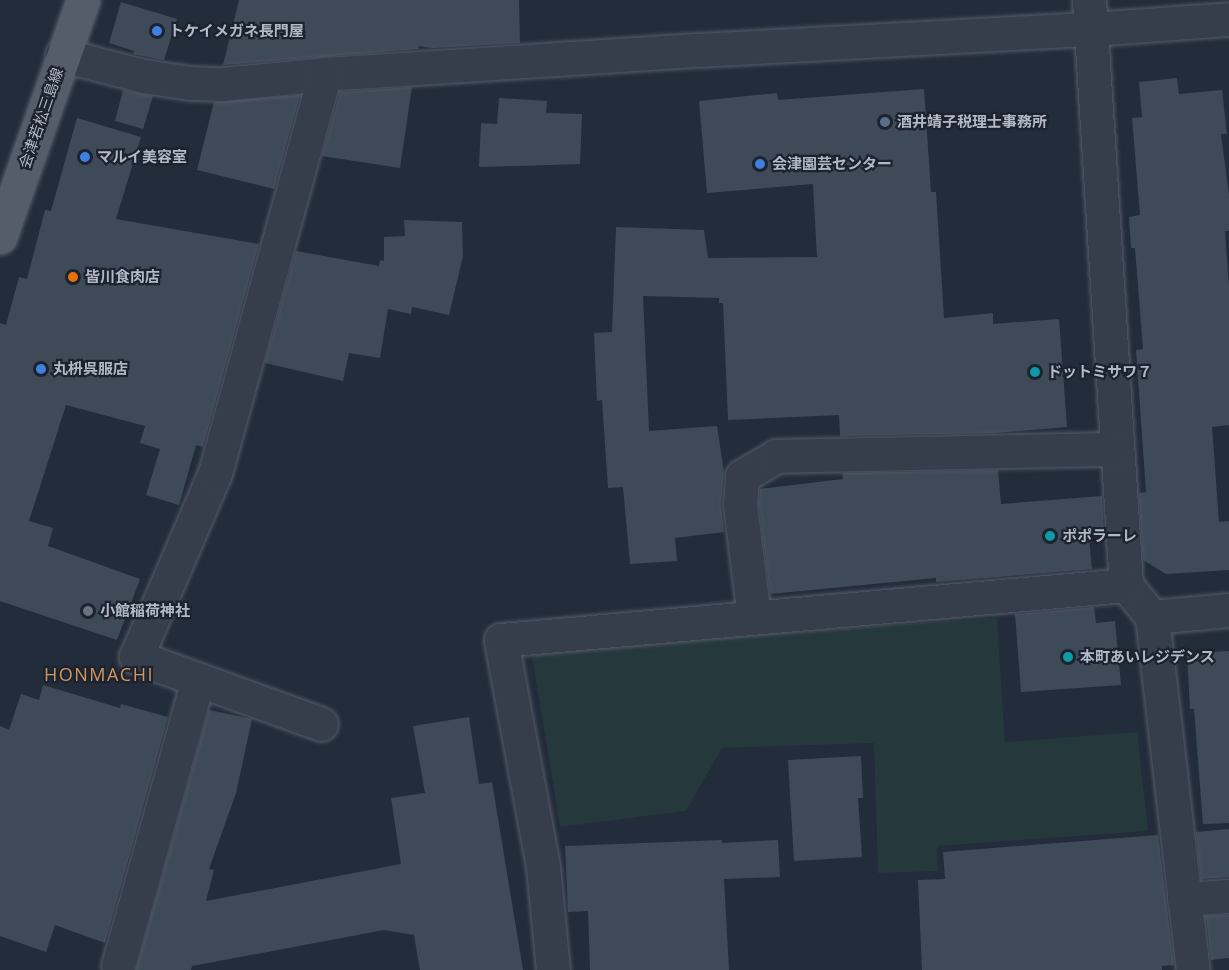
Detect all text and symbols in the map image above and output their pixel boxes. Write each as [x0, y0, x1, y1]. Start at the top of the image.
place label: トケイメガネ長門屋 [169, 22, 304, 40]
marker: トケイメガネ長門屋 [150, 24, 164, 38]
street label: 会津若松三島線 [15, 65, 67, 171]
place label: 酒井靖子税理士事務所 [897, 113, 1047, 131]
marker: 酒井靖子税理士事務所 [878, 115, 892, 129]
place label: マルイ美容室 [97, 148, 187, 166]
marker: マルイ美容室 [78, 150, 92, 164]
place label: 会津園芸センター [772, 155, 892, 173]
marker: 会津園芸センター [753, 157, 767, 171]
place label: 皆川食肉店 [85, 268, 160, 286]
marker: 皆川食肉店 [66, 270, 80, 284]
place label: 丸枡呉服店 [53, 360, 128, 378]
marker: 丸枡呉服店 [34, 362, 48, 376]
place label: ドットミサワ７ [1047, 363, 1152, 381]
marker: ドットミサワ７ [1028, 365, 1042, 379]
place label: ポポラーレ [1062, 527, 1137, 545]
marker: ポポラーレ [1043, 529, 1057, 543]
place label: 小館稲荷神社 [100, 602, 190, 620]
marker: 小館稲荷神社 [81, 604, 95, 618]
place label: 本町あいレジデンス [1080, 648, 1215, 666]
marker: 本町あいレジデンス [1061, 650, 1075, 664]
district label: HONMACHI [44, 663, 154, 685]

